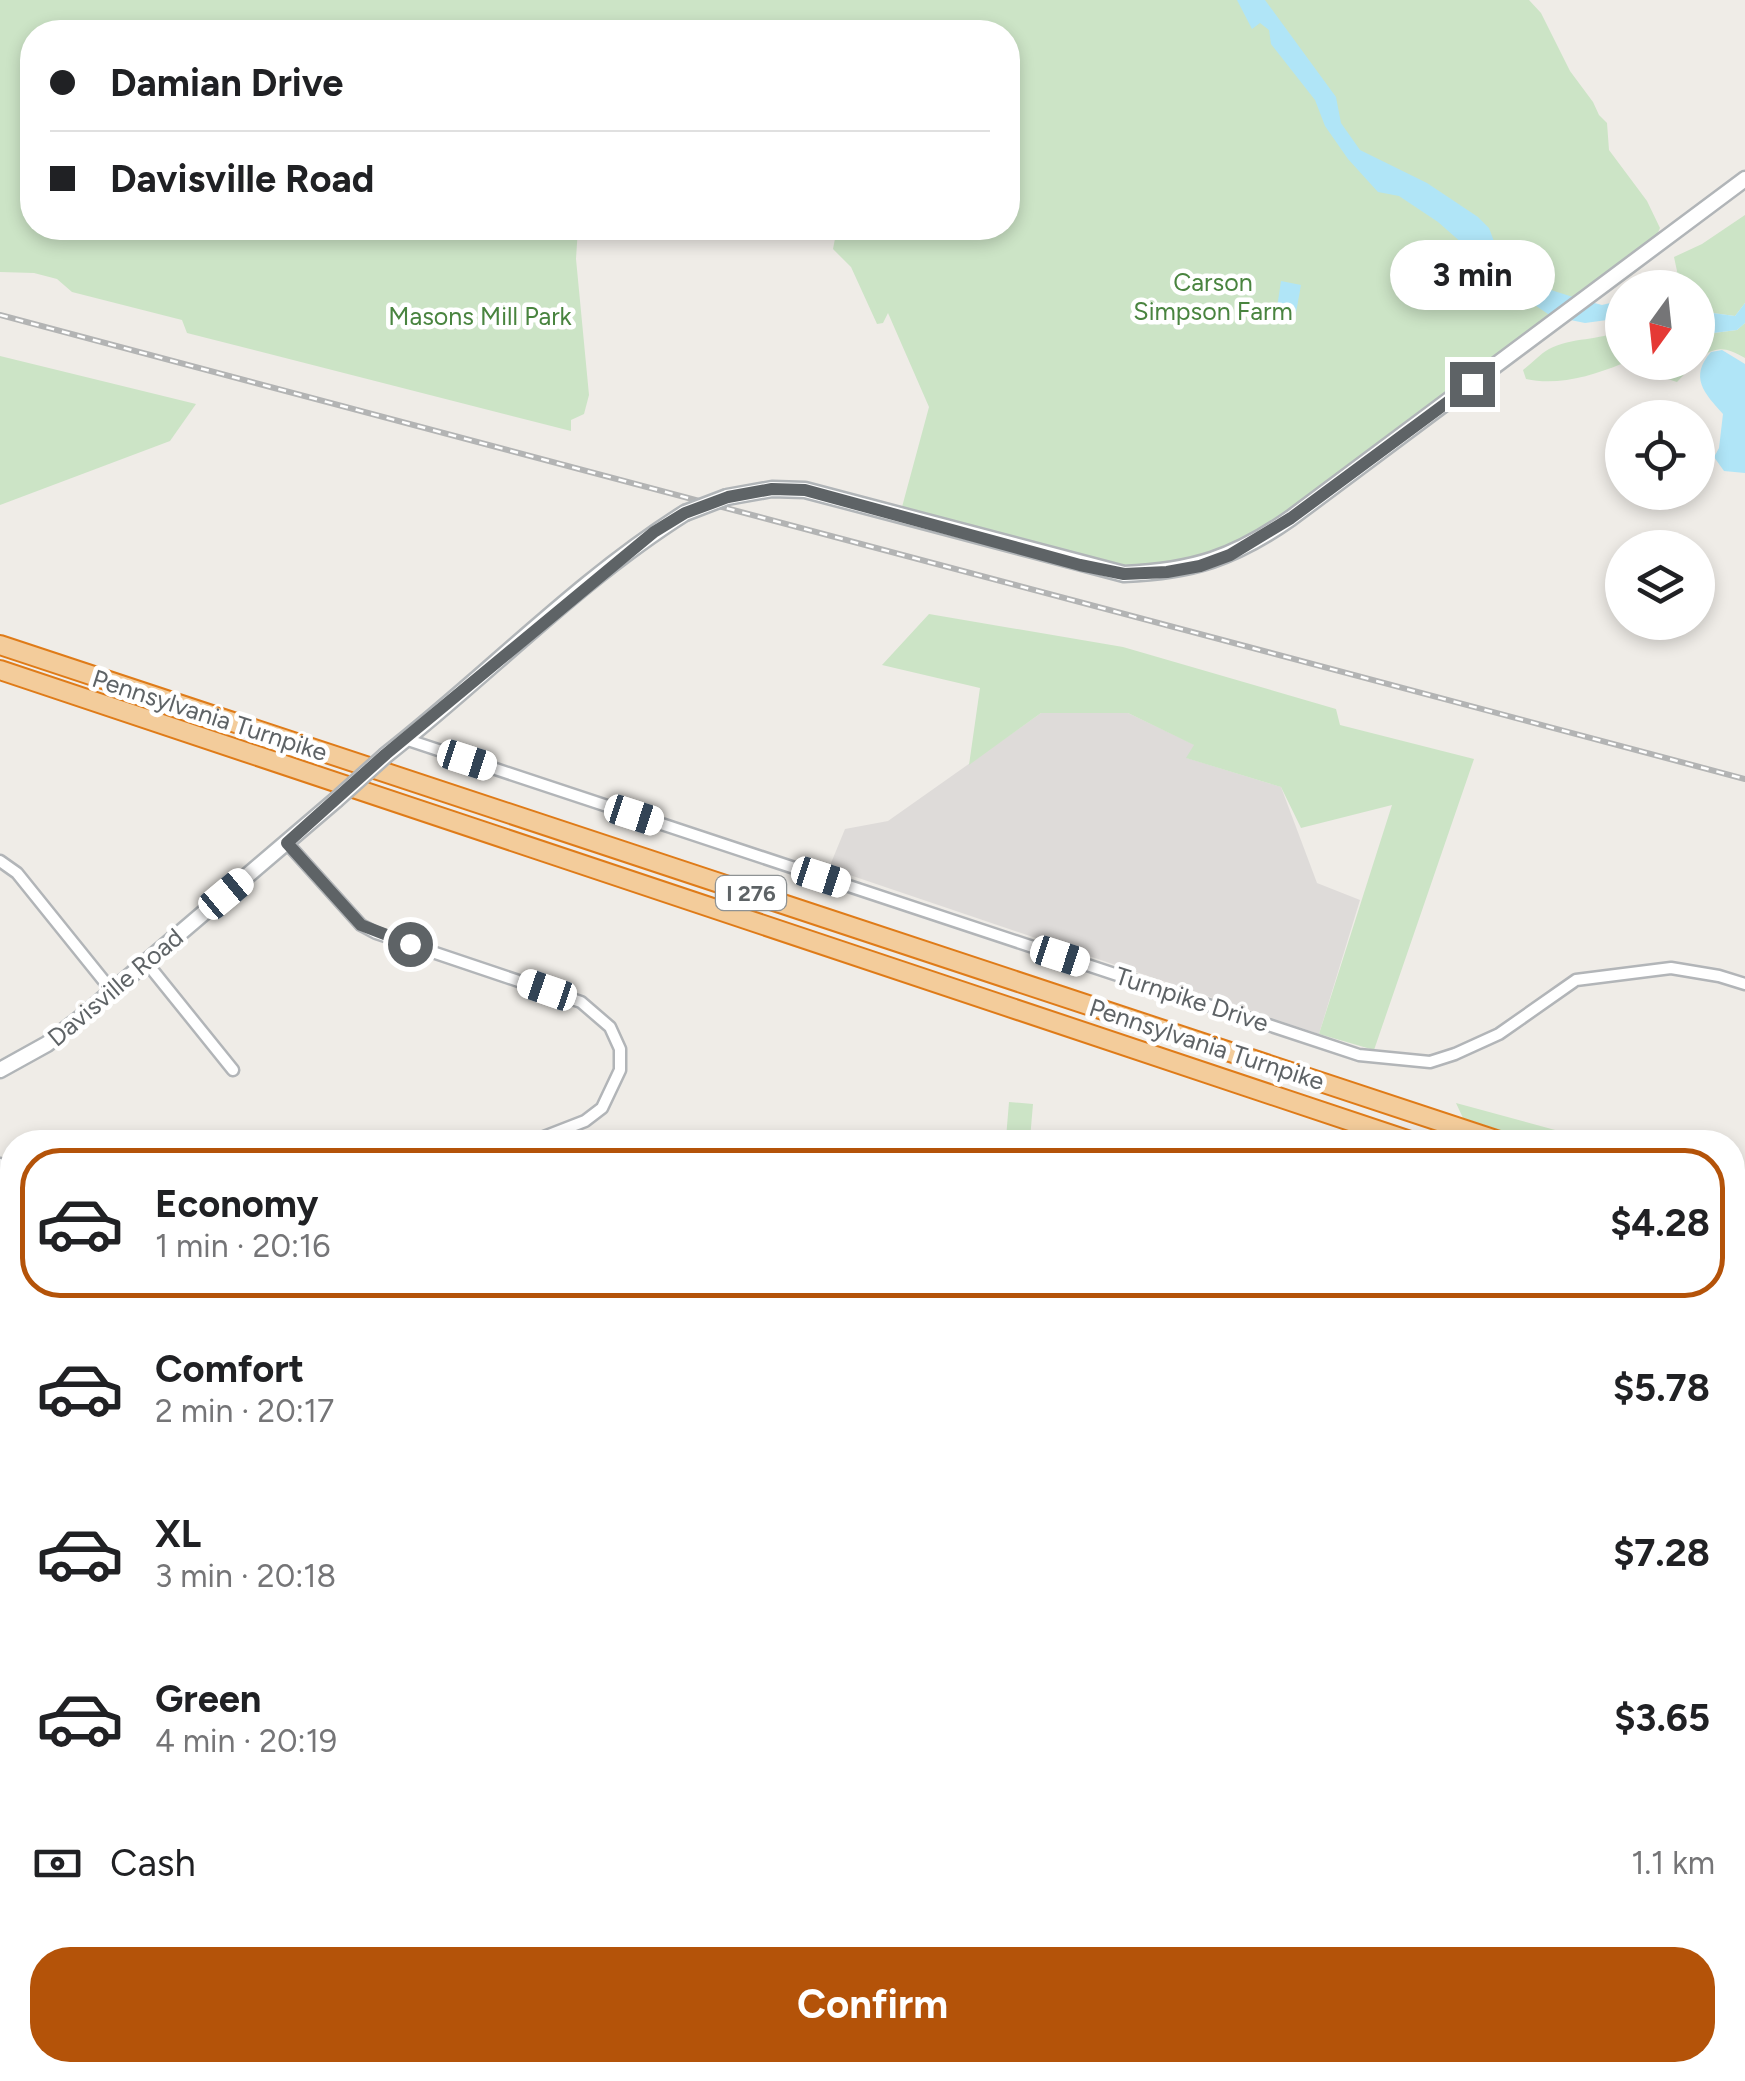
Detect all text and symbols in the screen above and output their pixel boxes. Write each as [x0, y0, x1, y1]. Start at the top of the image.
text: Damian Drive [110, 60, 343, 106]
text: Davisville Road [110, 156, 374, 202]
callout: 3 min [1390, 239, 1554, 309]
text: 3 min [1433, 256, 1512, 294]
park label: Carson Simpson Farm [1133, 267, 1293, 326]
north arrow [1605, 270, 1715, 380]
map controls [1605, 270, 1715, 640]
park label: Masons Mill Park [388, 301, 573, 331]
route end [1450, 362, 1495, 407]
button: locate [1605, 400, 1715, 510]
button: layers [1605, 530, 1715, 640]
street label: Pennsylvania Turnpike [89, 663, 331, 767]
car [434, 736, 500, 784]
car [601, 791, 667, 839]
car [788, 853, 854, 901]
car [193, 863, 259, 925]
road number: I 276 [716, 876, 786, 910]
street label: Davisville Road [41, 922, 189, 1052]
route start [388, 922, 433, 967]
car [1027, 932, 1093, 980]
street label: Turnpike Drive [1112, 960, 1272, 1038]
car [514, 966, 580, 1014]
street label: Pennsylvania Turnpike [1086, 992, 1328, 1096]
icon: car [35, 1178, 125, 1268]
text: Economy [155, 1181, 318, 1227]
text: $4.28 [1610, 1200, 1710, 1246]
text: 1 min · 20:16 [155, 1227, 330, 1265]
icon: car [35, 1343, 125, 1433]
text: Comfort [155, 1346, 304, 1392]
text: $5.78 [1613, 1365, 1710, 1411]
text: 2 min · 20:17 [155, 1392, 334, 1430]
icon: car [35, 1508, 125, 1598]
text: XL [155, 1511, 201, 1557]
text: $7.28 [1613, 1530, 1710, 1576]
text: 3 min · 20:18 [155, 1557, 336, 1595]
icon: car [35, 1673, 125, 1763]
text: Green [155, 1676, 261, 1722]
text: $3.65 [1614, 1695, 1710, 1741]
text: 4 min · 20:19 [155, 1722, 337, 1760]
icon: cash [30, 1836, 85, 1891]
text: Cash [110, 1840, 196, 1886]
text: 1.1 km [1631, 1844, 1715, 1882]
button: Confirm [30, 1947, 1715, 2062]

